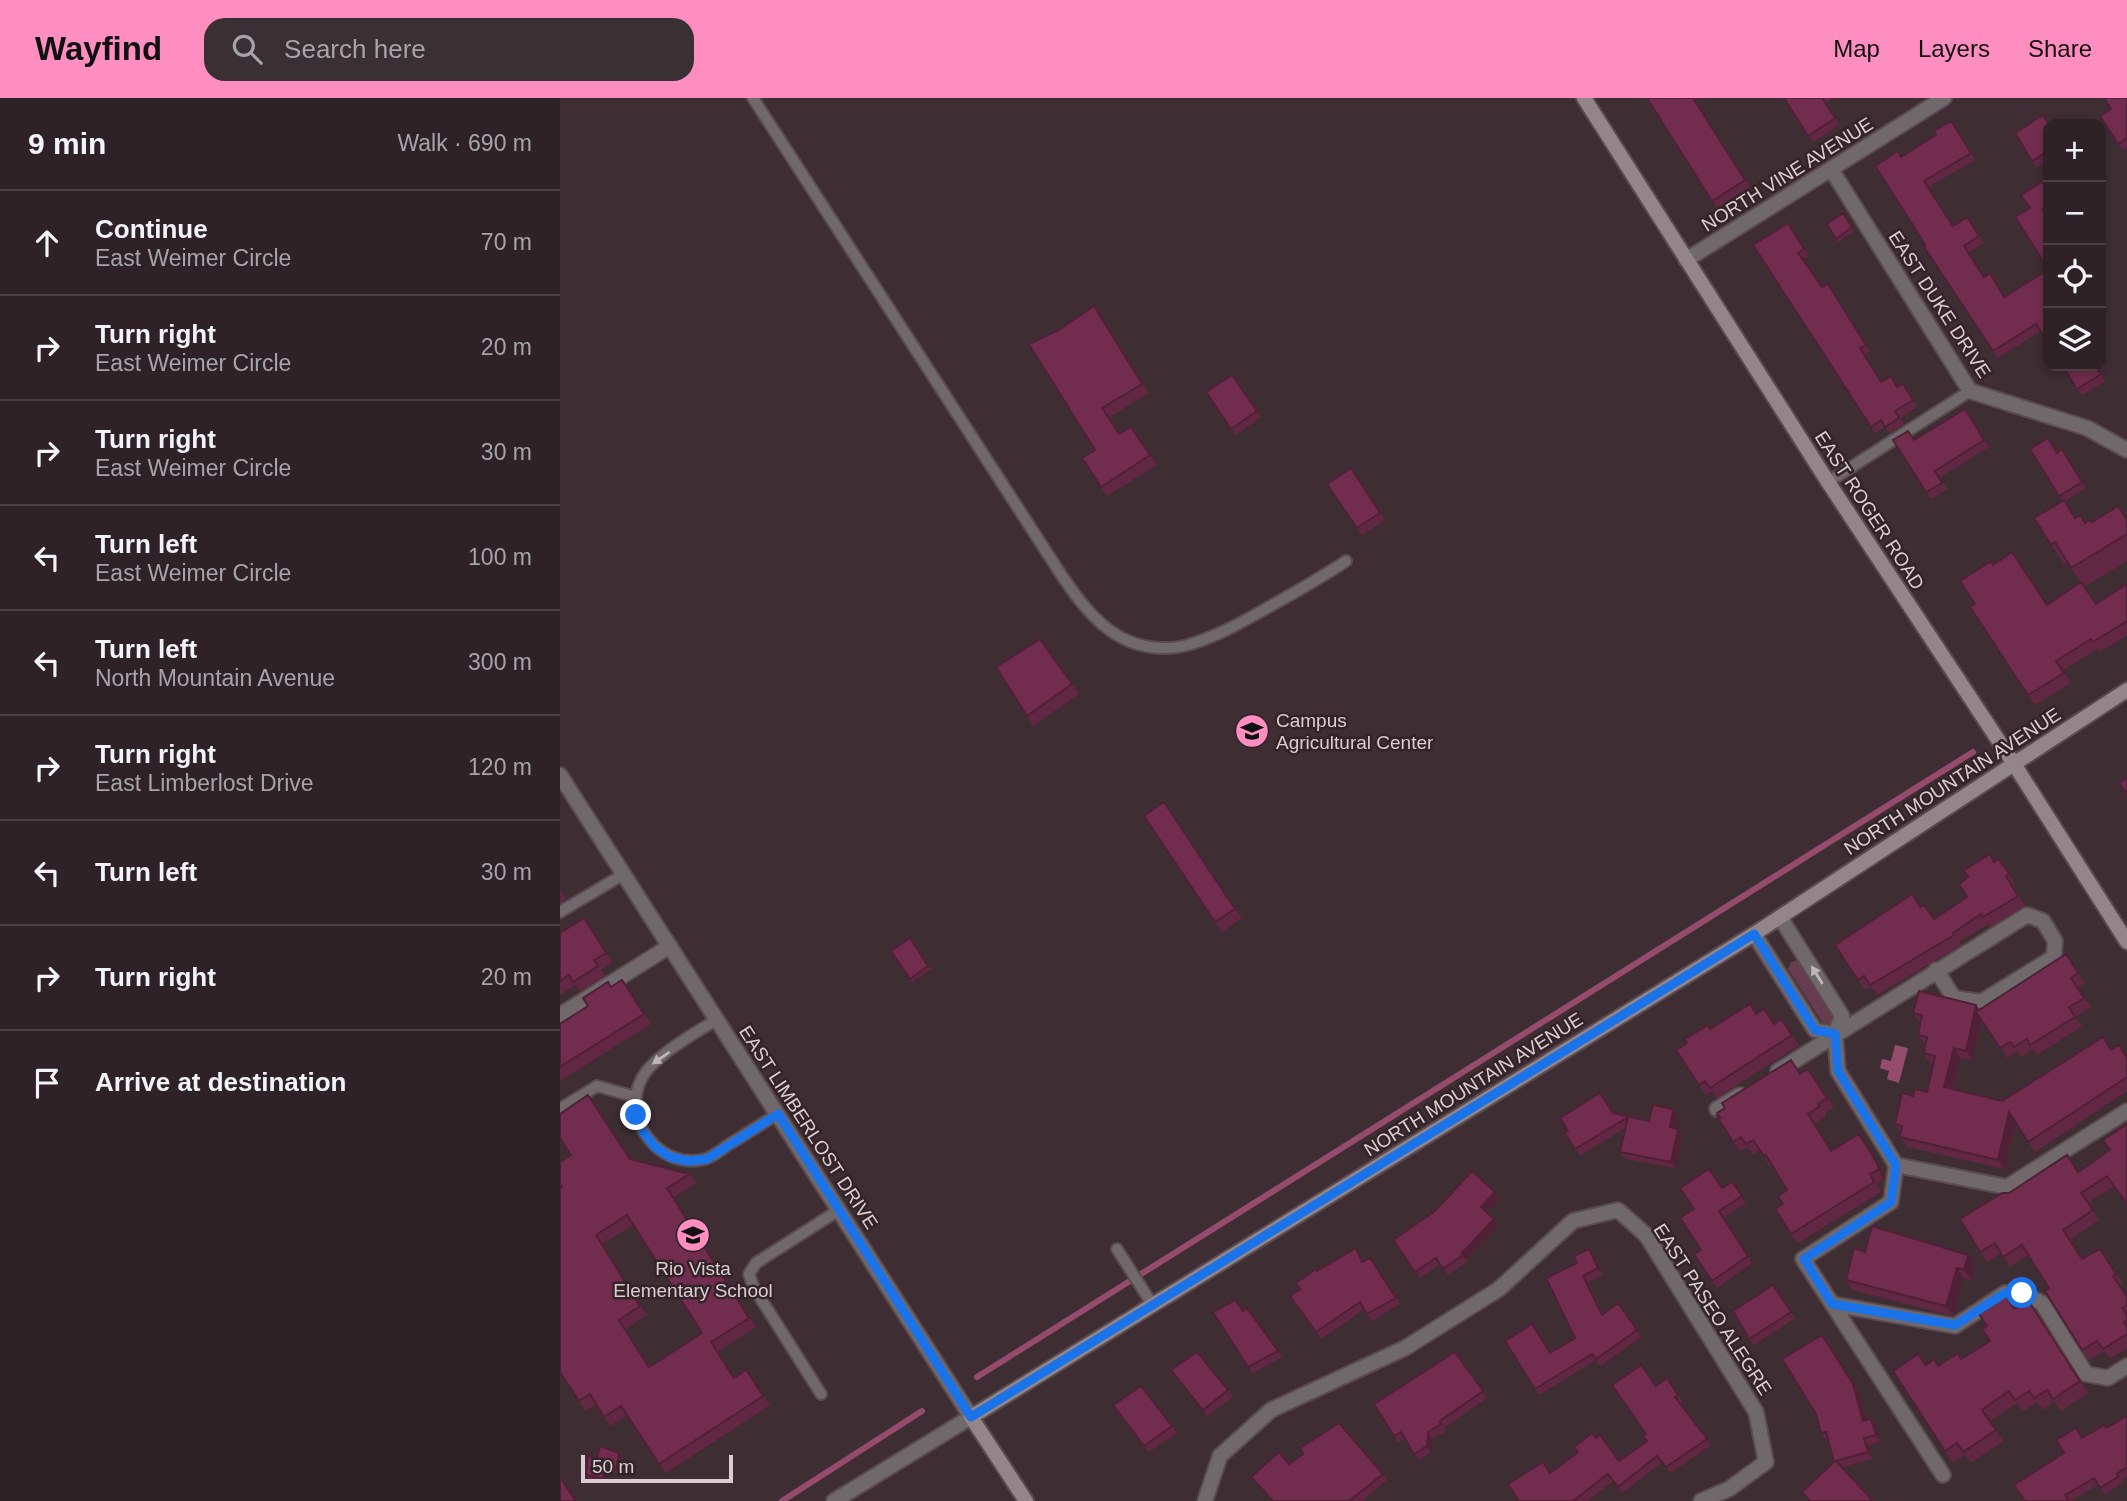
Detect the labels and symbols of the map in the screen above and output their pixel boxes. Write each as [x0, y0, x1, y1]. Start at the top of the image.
street label: NORTH VINE AVENUE [1698, 113, 1877, 236]
street label: EAST DUKE DRIVE [1884, 227, 1995, 382]
street label: EAST ROGER ROAD [1811, 427, 1929, 593]
street label: NORTH MOUNTAIN AVENUE [1840, 704, 2064, 859]
place label: Campus Agricultural Center [1276, 710, 1434, 753]
school or university icon: Campus Agricultural Center [1233, 712, 1271, 750]
one-way arrow [1810, 965, 1823, 985]
street label: NORTH MOUNTAIN AVENUE [1360, 1008, 1586, 1160]
street label: EAST LIMBERLOST DRIVE [735, 1022, 882, 1233]
one-way arrow [652, 1050, 670, 1064]
route end [620, 1099, 651, 1130]
school or university icon: Rio Vista Elementary School [674, 1216, 712, 1254]
street label: EAST PASEO ALEGRE [1649, 1220, 1776, 1399]
place label: Rio Vista Elementary School [613, 1258, 773, 1301]
route start [2006, 1277, 2037, 1308]
scale bar [581, 1452, 733, 1484]

